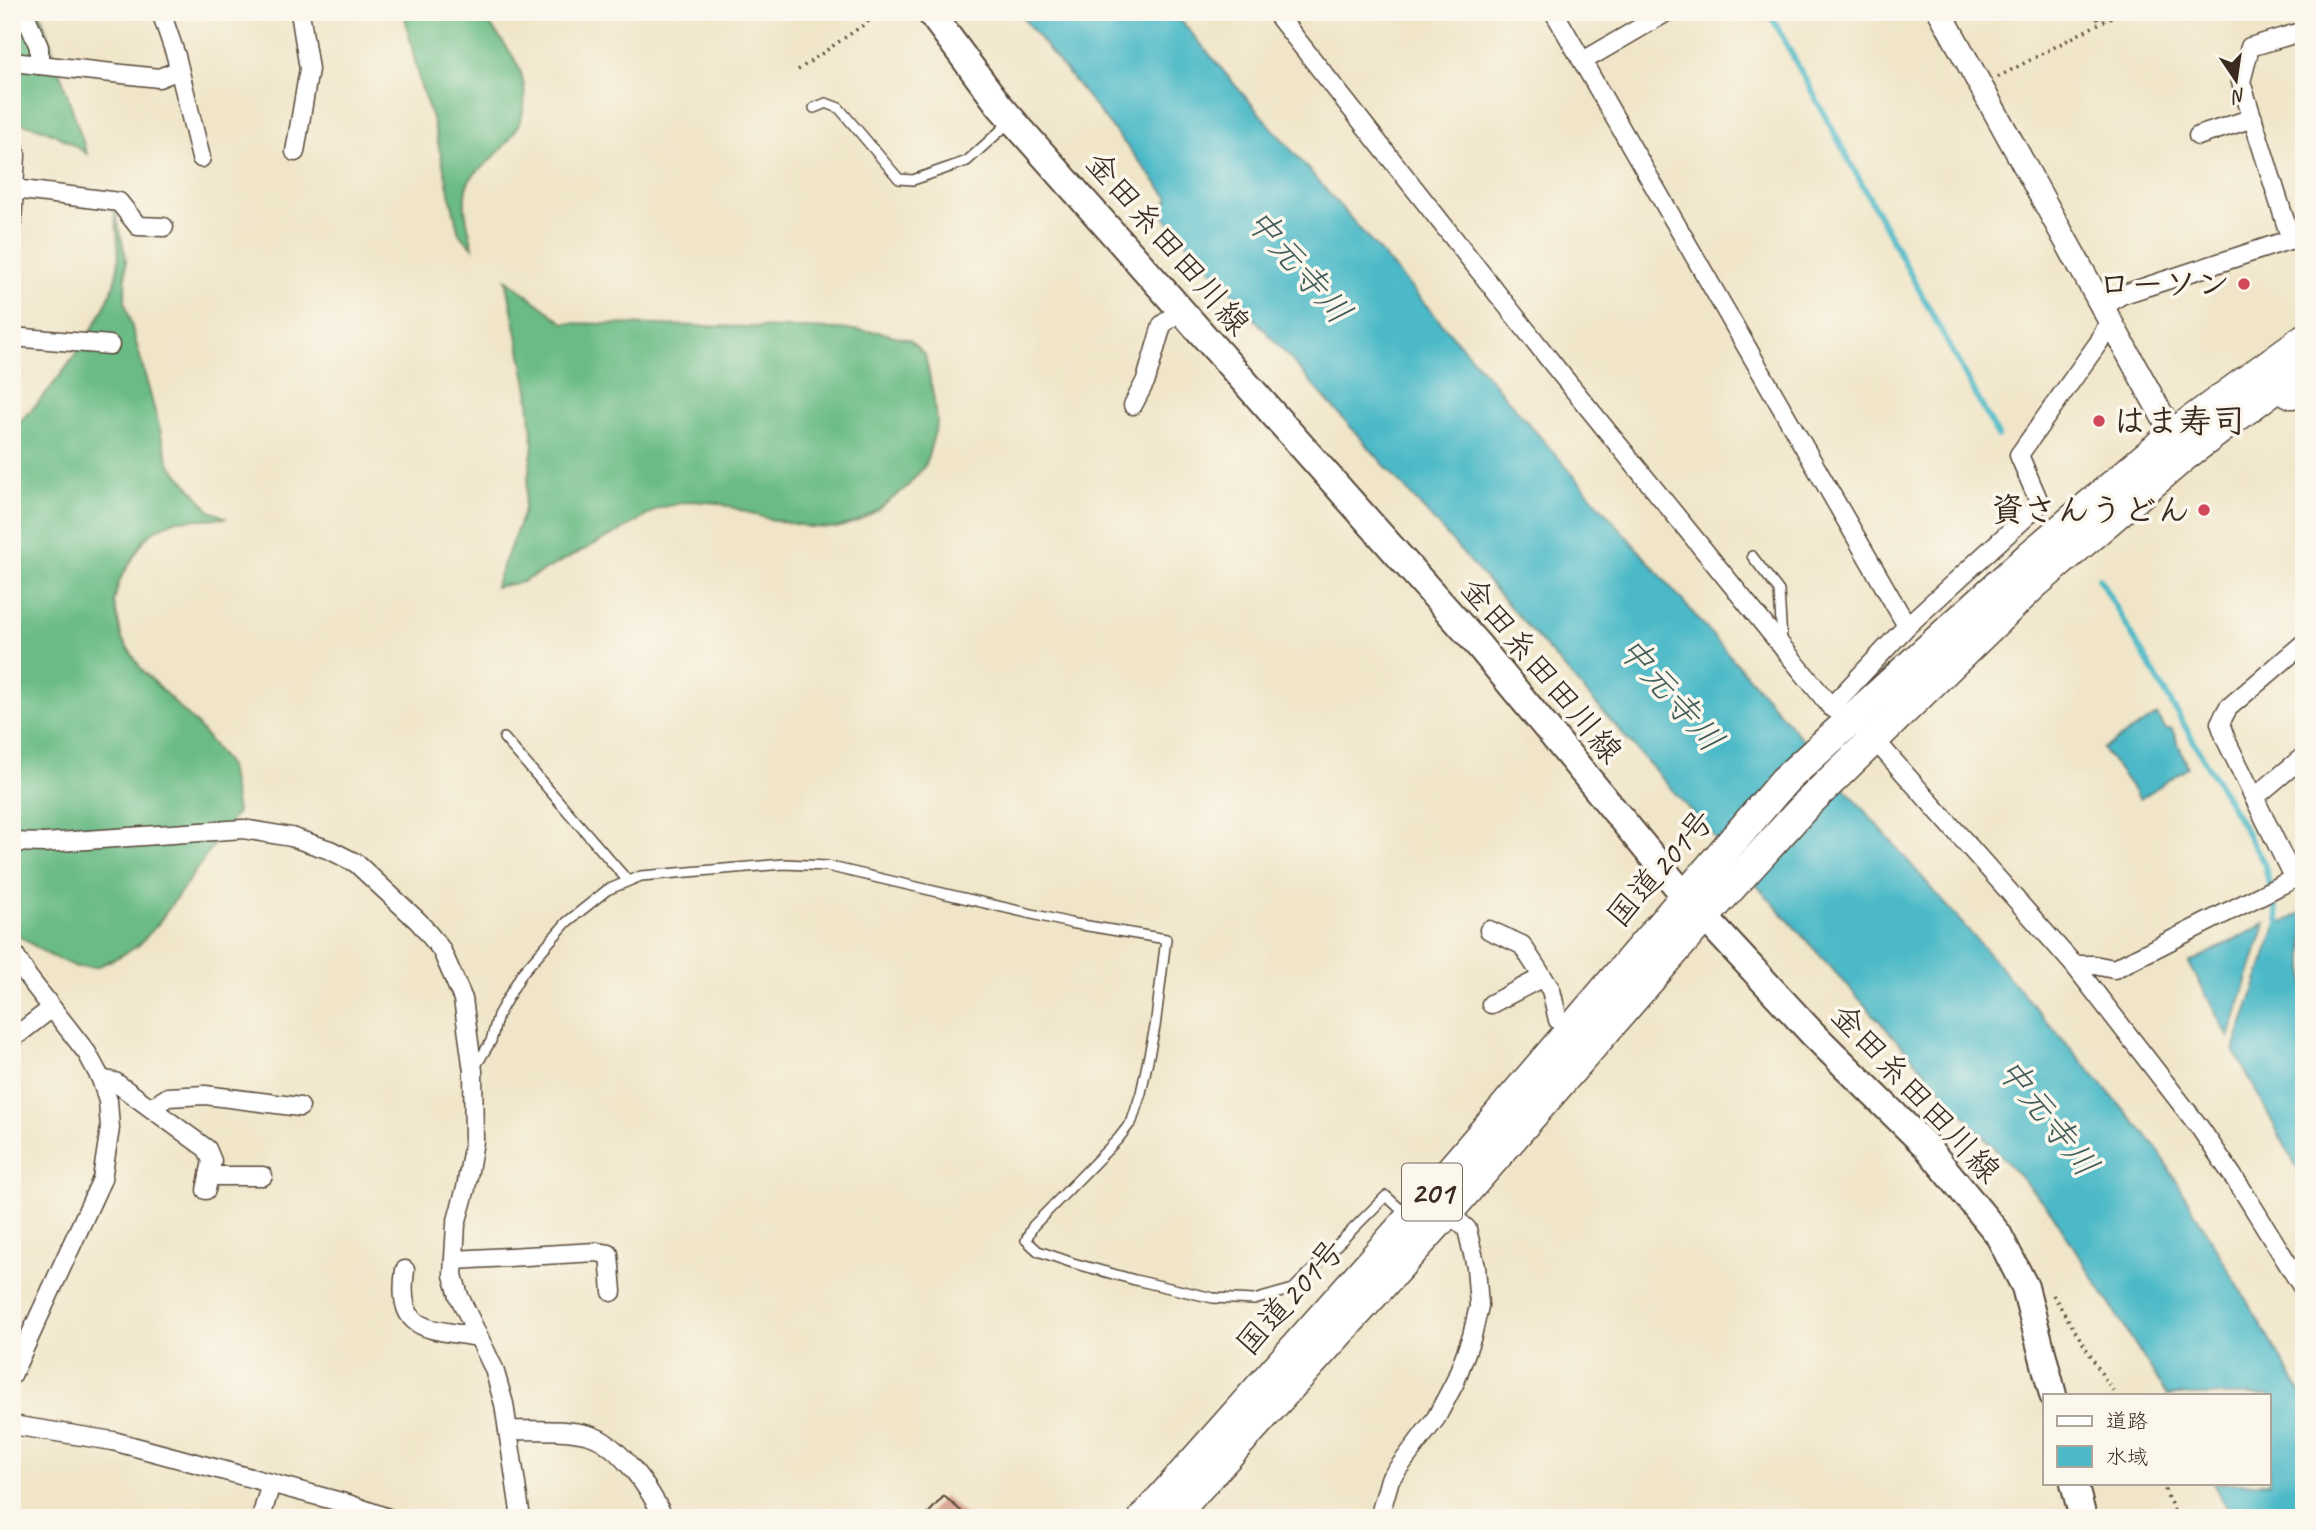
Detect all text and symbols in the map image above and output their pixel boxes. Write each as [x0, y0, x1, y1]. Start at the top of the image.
north arrow [2200, 46, 2270, 116]
text: N [2228, 83, 2248, 109]
street label: 金田糸田田川線 [1076, 142, 1260, 344]
water label: 中元寺川 [1236, 198, 1362, 334]
place label: ローソン [2098, 263, 2230, 305]
marker: ローソン [2236, 276, 2252, 292]
place label: はま寿司 [2113, 400, 2245, 442]
marker: はま寿司 [2091, 413, 2107, 429]
place label: 資さんうどん [1991, 489, 2190, 531]
marker: 資さんうどん [2196, 502, 2212, 518]
street label: 金田糸田田川線 [1452, 568, 1632, 772]
water label: 中元寺川 [1608, 626, 1734, 762]
street label: 国道201号 [1597, 800, 1723, 936]
street label: 金田糸田田川線 [1822, 994, 2010, 1192]
water label: 中元寺川 [1987, 1048, 2109, 1186]
road number: 201 [1402, 1163, 1462, 1220]
street label: 国道201号 [1226, 1230, 1354, 1364]
legend [2043, 1394, 2270, 1484]
text: 道路 [2106, 1408, 2148, 1434]
text: 水域 [2106, 1444, 2148, 1470]

